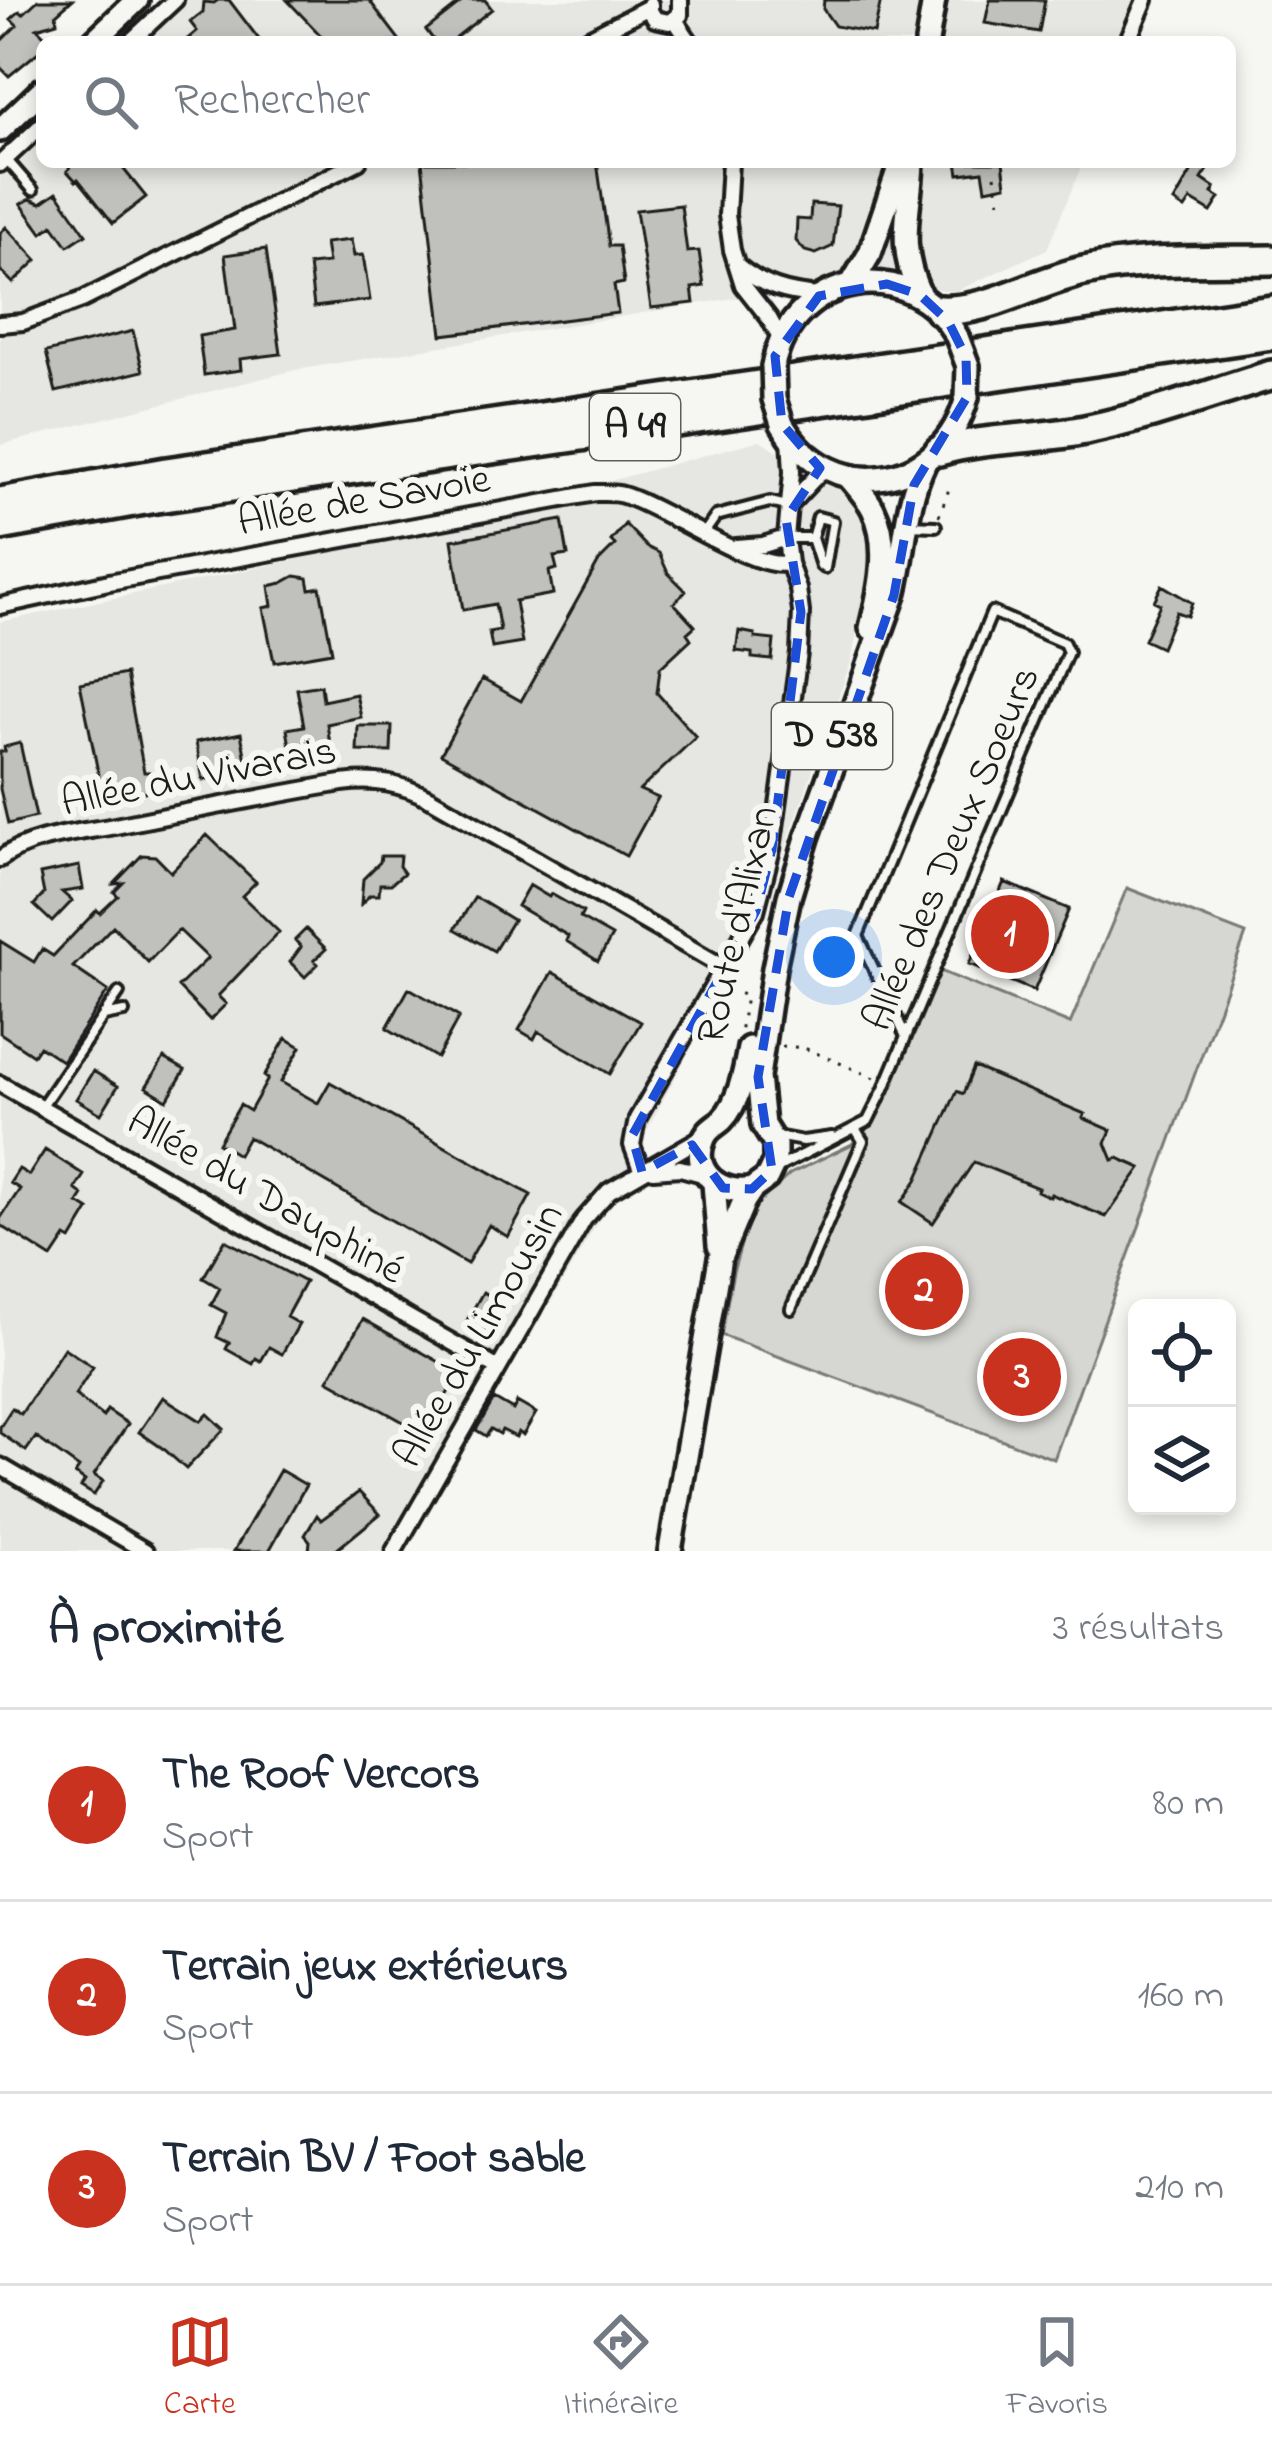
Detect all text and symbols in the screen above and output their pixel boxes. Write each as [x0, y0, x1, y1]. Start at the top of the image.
search box [36, 36, 1236, 168]
icon: search [78, 69, 144, 135]
text: Rechercher [174, 69, 370, 135]
road number: A 49 [590, 394, 680, 460]
street label: Allée de Savoie [233, 450, 495, 554]
street label: Allée des Deux Soeurs [848, 657, 1058, 1041]
road number: D 538 [772, 703, 892, 769]
street label: Allée du Vivarais [56, 721, 342, 835]
street label: Route d'Alixan [682, 800, 796, 1050]
pin: 1 [971, 889, 1049, 979]
your location [804, 927, 864, 987]
street label: Allée du Dauphiné [115, 1093, 416, 1302]
street label: Allée du Limousin [379, 1192, 581, 1480]
pin: 2 [885, 1246, 963, 1336]
map controls [1128, 1299, 1236, 1515]
button: locate [1128, 1299, 1236, 1407]
pin: 3 [983, 1332, 1061, 1422]
button: layers [1128, 1407, 1236, 1515]
text: À proximité [48, 1592, 283, 1667]
text: 3 résultats [1053, 1601, 1224, 1658]
text: The Roof Vercors [162, 1743, 480, 1809]
text: 1 [81, 1776, 93, 1833]
text: 80 m [1153, 1776, 1224, 1833]
text: Sport [162, 1809, 254, 1866]
text: Terrain jeux extérieurs [162, 1935, 568, 2001]
text: 2 [77, 1968, 97, 2025]
text: 160 m [1138, 1968, 1224, 2025]
text: Sport [162, 2001, 254, 2058]
text: Terrain BV / Foot sable [162, 2127, 585, 2193]
text: 3 [79, 2160, 95, 2217]
text: 210 m [1135, 2160, 1224, 2217]
text: Sport [162, 2193, 254, 2250]
tab: Carte [164, 2309, 236, 2429]
tab: Itinéraire [564, 2309, 678, 2429]
tab: Favoris [1006, 2309, 1108, 2429]

